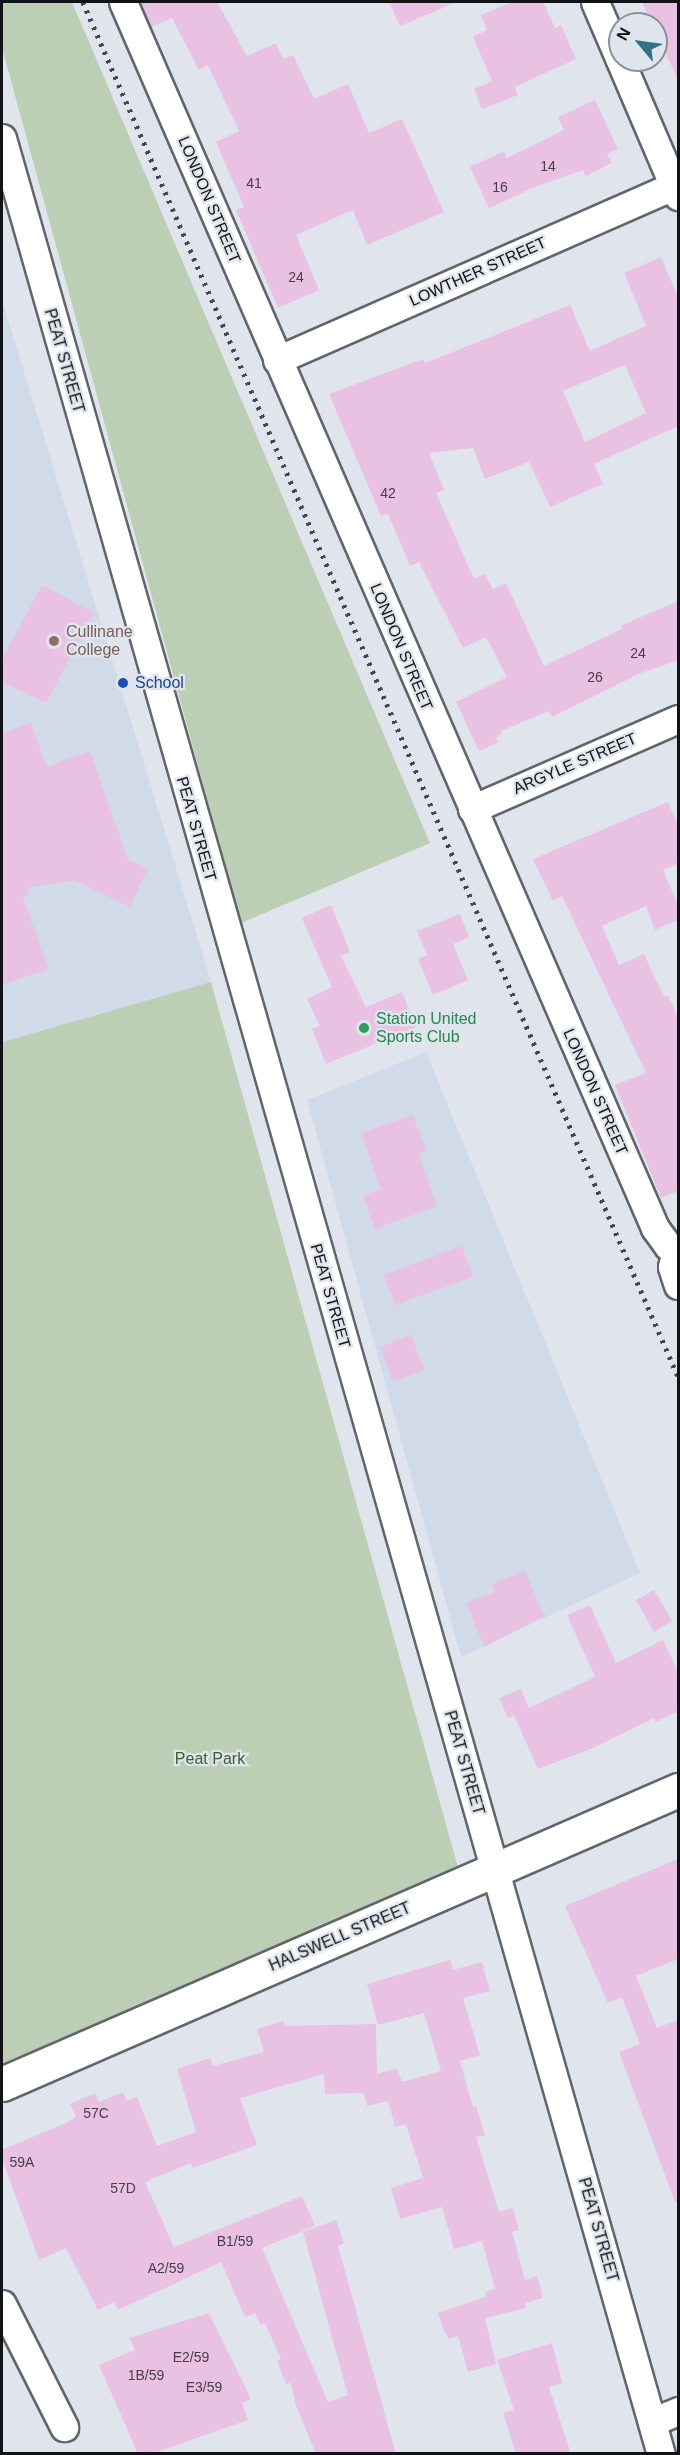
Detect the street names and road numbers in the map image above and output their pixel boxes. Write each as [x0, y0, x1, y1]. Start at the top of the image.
street label: LONDON STREET [174, 134, 244, 266]
street label: LOWTHER STREET [407, 233, 549, 311]
street label: PEAT STREET [40, 306, 88, 416]
street label: LONDON STREET [366, 581, 436, 713]
street label: ARGYLE STREET [510, 729, 640, 799]
street label: PEAT STREET [172, 774, 220, 884]
street label: LONDON STREET [559, 1026, 631, 1158]
street label: PEAT STREET [306, 1241, 354, 1351]
street label: PEAT STREET [440, 1708, 488, 1818]
street label: HALSWELL STREET [266, 1898, 414, 1976]
street label: PEAT STREET [574, 2175, 622, 2285]

